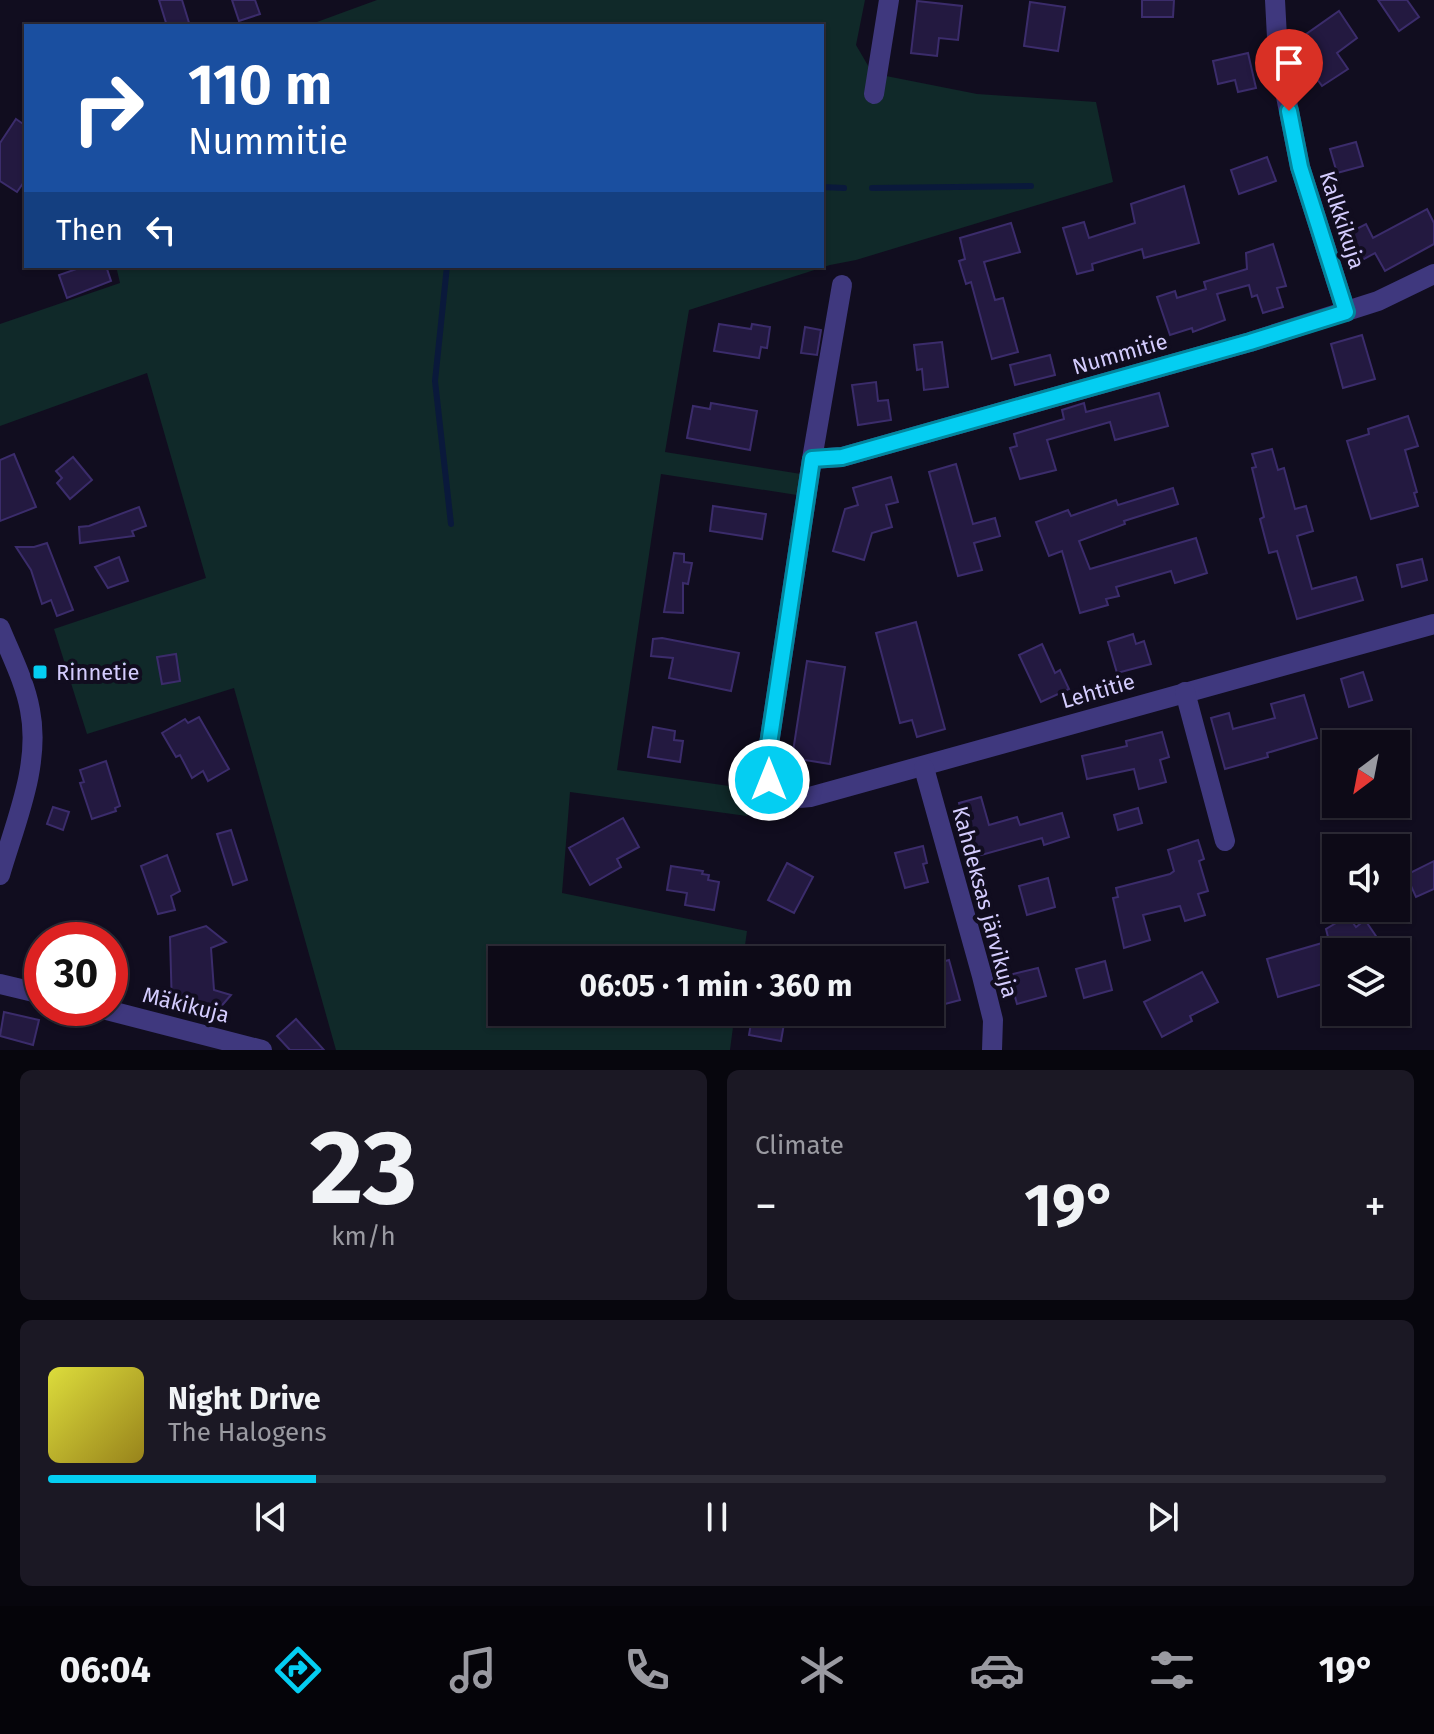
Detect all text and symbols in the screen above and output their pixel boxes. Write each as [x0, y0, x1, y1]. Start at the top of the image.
pin [1255, 29, 1323, 111]
icon: arrive [1267, 41, 1311, 85]
text: 110 m [188, 52, 332, 119]
icon: right [56, 56, 160, 160]
text: Nummitie [188, 120, 348, 164]
street label: Kalkkikuja [1313, 167, 1371, 273]
icon: left [139, 208, 183, 252]
text: Then [56, 212, 123, 248]
street label: Nummitie [1069, 328, 1171, 380]
place label: Rinnetie [56, 659, 139, 686]
marker: Rinnetie [31, 663, 49, 681]
street label: Lehtitie [1058, 668, 1138, 714]
north arrow [1322, 730, 1410, 818]
map controls [1322, 730, 1410, 1026]
position arrow [727, 738, 811, 822]
street label: Kahdeksas järvikuja [946, 803, 1024, 1001]
button: sound [1322, 834, 1410, 922]
speed limit sign: 30 [24, 922, 128, 1026]
button: layers [1322, 938, 1410, 1026]
text: 06:05 · 1 min · 360 m [580, 968, 852, 1004]
street label: Mäkikuja [140, 981, 232, 1029]
text: 23 [310, 1106, 417, 1231]
text: Climate [755, 1130, 844, 1161]
text: 19° [1024, 1170, 1117, 1242]
text: − [755, 1180, 777, 1233]
text: + [1364, 1180, 1386, 1233]
text: km/h [331, 1221, 396, 1252]
text: Night Drive [168, 1381, 321, 1417]
text: The Halogens [168, 1417, 327, 1448]
icon: previous [249, 1495, 293, 1539]
icon: pause [695, 1495, 739, 1539]
icon: next [1141, 1495, 1185, 1539]
icon: directions [270, 1642, 326, 1698]
icon: music [445, 1642, 501, 1698]
icon: phone [619, 1642, 675, 1698]
icon: climate [794, 1642, 850, 1698]
icon: car [969, 1642, 1025, 1698]
icon: filters [1144, 1642, 1200, 1698]
text: 06:04 [59, 1648, 151, 1692]
text: 19° [1319, 1648, 1374, 1692]

